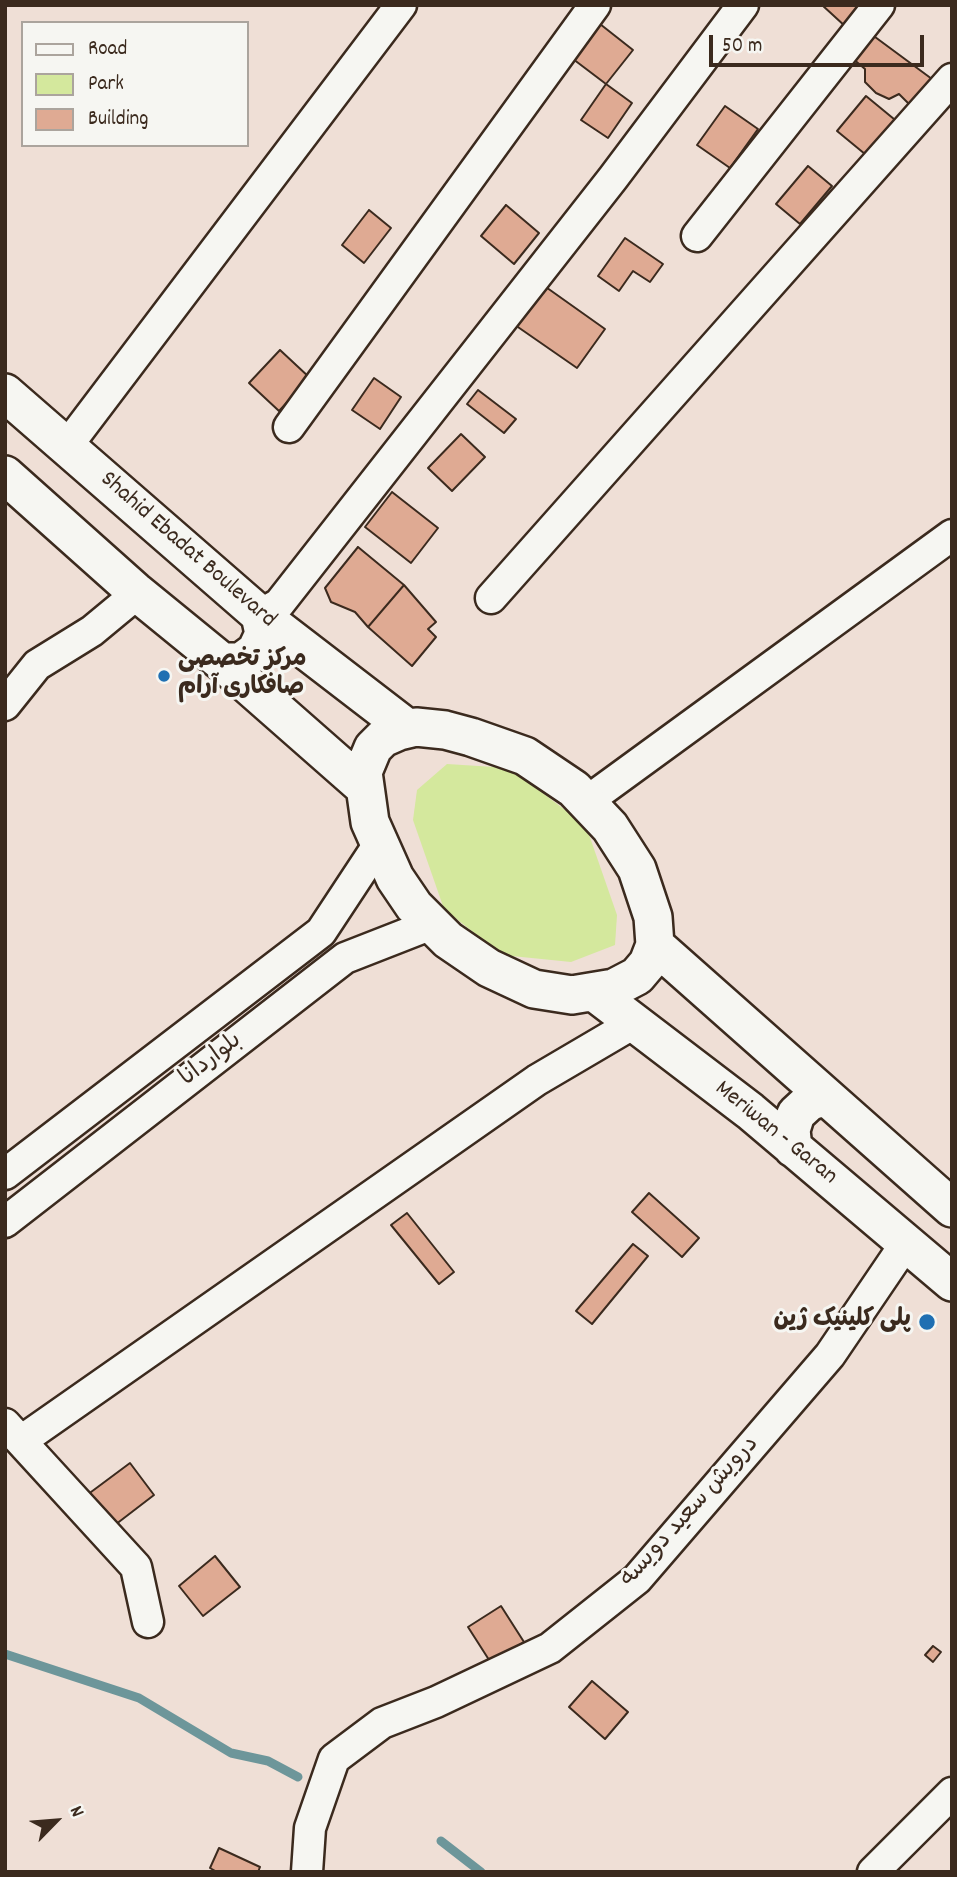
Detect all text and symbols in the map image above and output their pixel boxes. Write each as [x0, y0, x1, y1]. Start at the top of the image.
legend [21, 21, 248, 147]
scale bar [712, 21, 927, 65]
text: 50 m [722, 32, 762, 62]
text: Road [88, 35, 127, 65]
text: Park [88, 70, 124, 100]
text: Building [88, 105, 148, 135]
street label: Shahid Ebadat Boulevard [93, 466, 281, 636]
place label: مرکز تخصصی صافکاری آرام [178, 648, 306, 704]
marker: مرکز تخصصی صافکاری آرام [156, 668, 172, 684]
street label: بلواردانا [175, 1028, 249, 1094]
street label: Meriwan - Garan [708, 1076, 842, 1192]
place label: پلی کلینیک ژین [774, 1308, 911, 1336]
marker: پلی کلینیک ژین [917, 1312, 937, 1332]
street label: درویش سعید دویسه [616, 1431, 766, 1595]
north arrow [21, 1786, 91, 1856]
text: N [61, 1802, 90, 1822]

